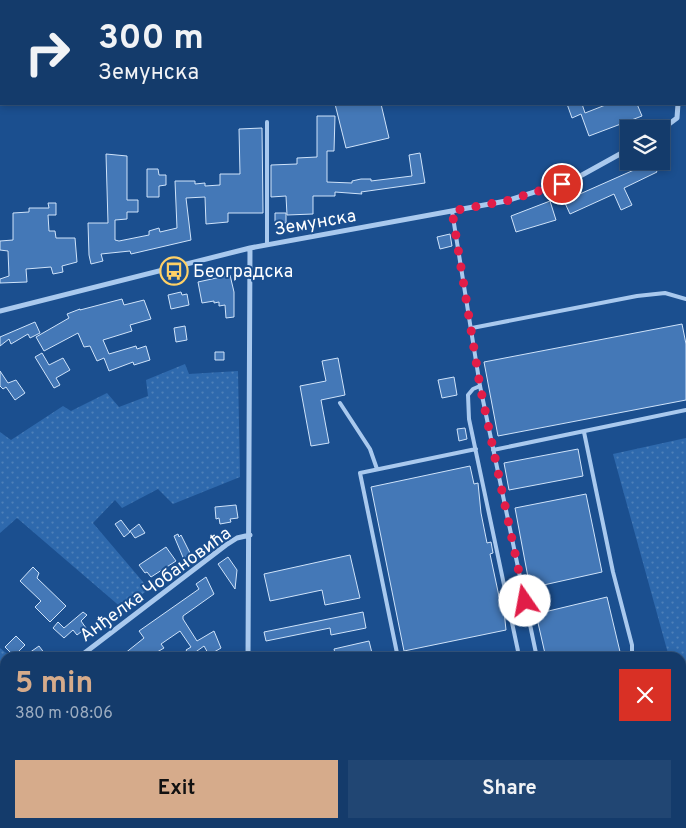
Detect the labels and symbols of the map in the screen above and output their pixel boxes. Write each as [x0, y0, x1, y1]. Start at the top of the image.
pin [541, 163, 583, 205]
street label: Земунска [273, 205, 358, 242]
bus stop icon: Београдска [159, 256, 189, 286]
place label: Београдска [193, 261, 293, 284]
street label: Анђелка Чобановића [76, 522, 236, 648]
position arrow [498, 574, 550, 626]

